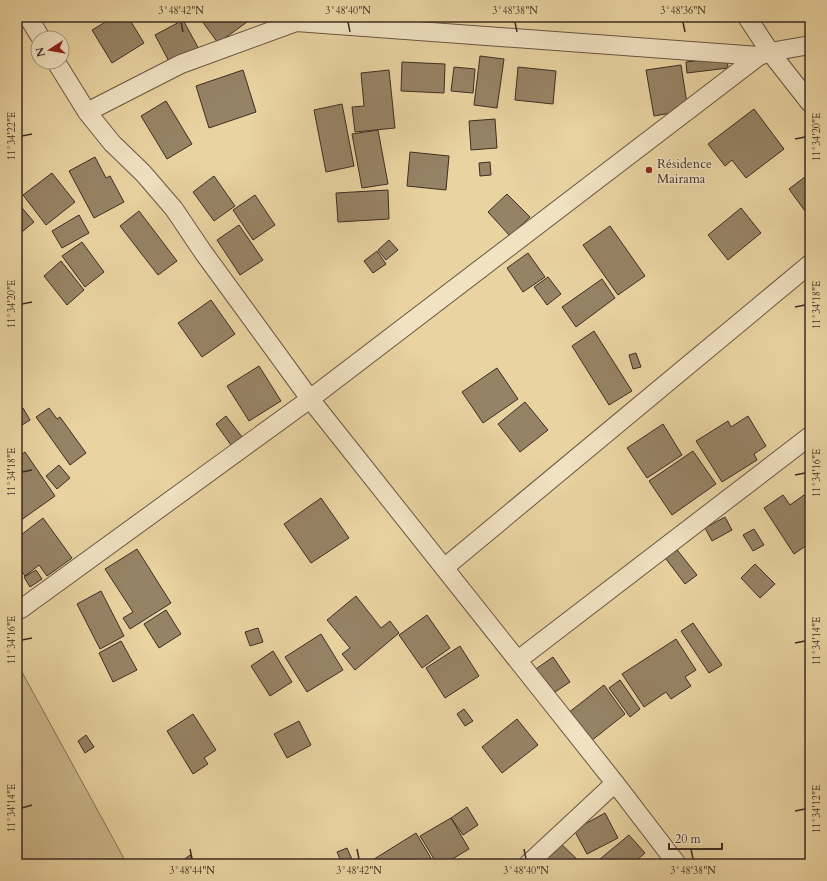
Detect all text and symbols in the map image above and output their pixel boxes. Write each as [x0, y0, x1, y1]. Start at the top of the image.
text: 3°48'42"N [158, 4, 204, 18]
text: 3°48'40"N [325, 4, 371, 18]
text: 3°48'38"N [492, 4, 538, 18]
text: 3°48'36"N [660, 4, 706, 18]
north arrow [30, 30, 70, 70]
text: N [32, 45, 49, 58]
text: 11°34'22"E [5, 112, 19, 160]
text: 11°34'20"E [810, 113, 824, 161]
place label: Résidence Mairama [657, 155, 712, 188]
marker: Résidence Mairama [644, 165, 654, 175]
text: 11°34'20"E [5, 280, 19, 328]
text: 11°34'18"E [810, 281, 824, 329]
text: 11°34'18"E [5, 448, 19, 496]
text: 11°34'16"E [810, 449, 824, 497]
text: 11°34'16"E [5, 616, 19, 664]
text: 11°34'14"E [810, 617, 824, 665]
text: 11°34'14"E [5, 784, 19, 832]
text: 11°34'12"E [810, 785, 824, 833]
scale bar [669, 825, 722, 851]
text: 20 m [675, 831, 702, 847]
text: 3°48'44"N [169, 864, 215, 878]
text: 3°48'42"N [336, 864, 382, 878]
text: 3°48'40"N [503, 864, 549, 878]
text: 3°48'38"N [670, 864, 716, 878]

